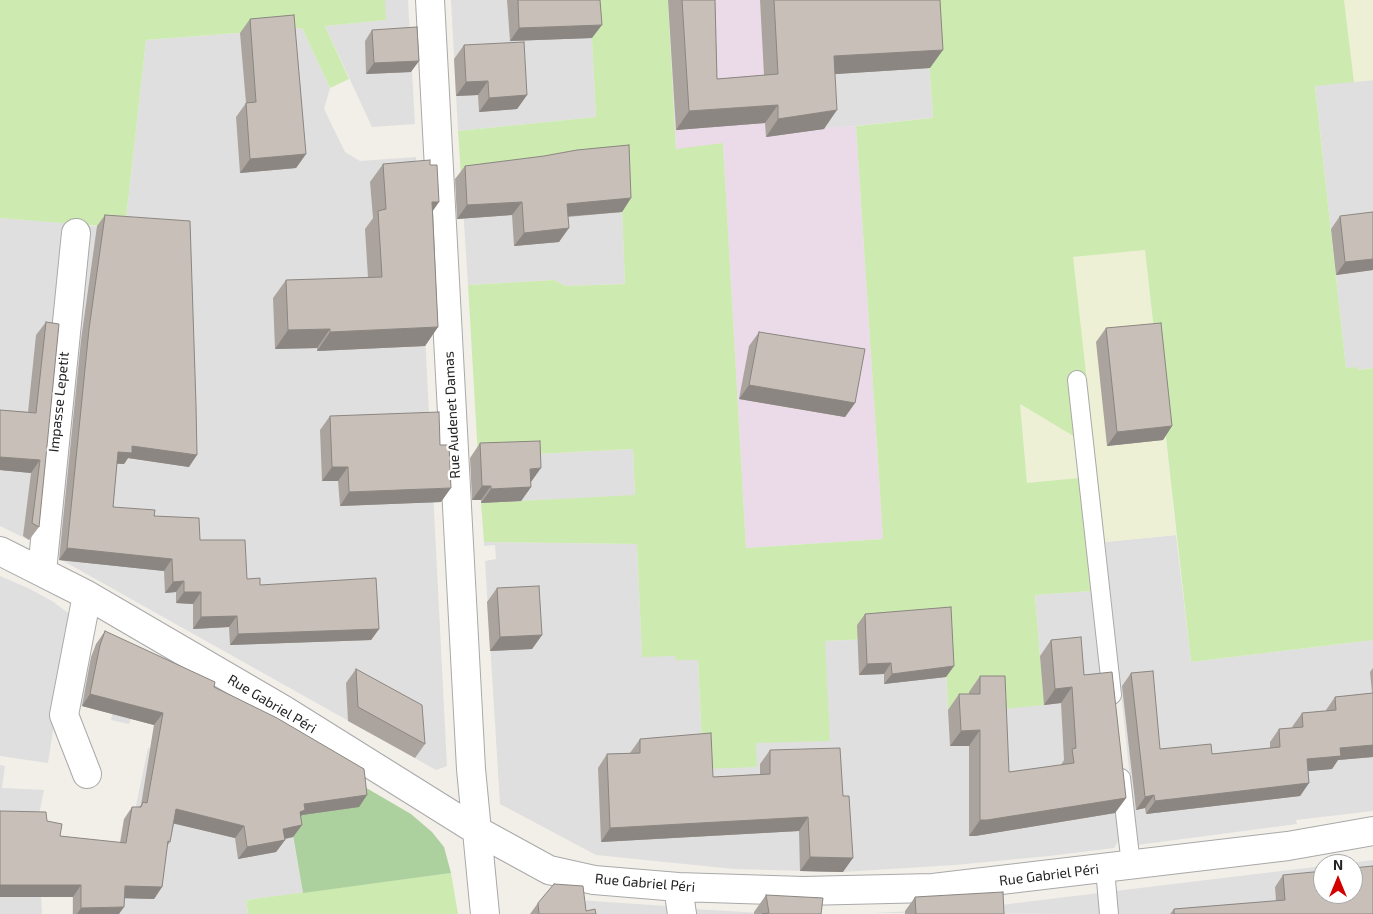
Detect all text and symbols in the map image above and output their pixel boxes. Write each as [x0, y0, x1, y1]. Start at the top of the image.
street label: Impasse Lepetit [45, 351, 73, 453]
street label: Rue Audenet Damas [440, 351, 464, 479]
street label: Rue Gabriel Péri [225, 671, 319, 737]
north arrow [1313, 854, 1363, 904]
text: N [1333, 856, 1343, 873]
street label: Rue Gabriel Péri [998, 861, 1100, 889]
street label: Rue Gabriel Péri [594, 870, 696, 896]

